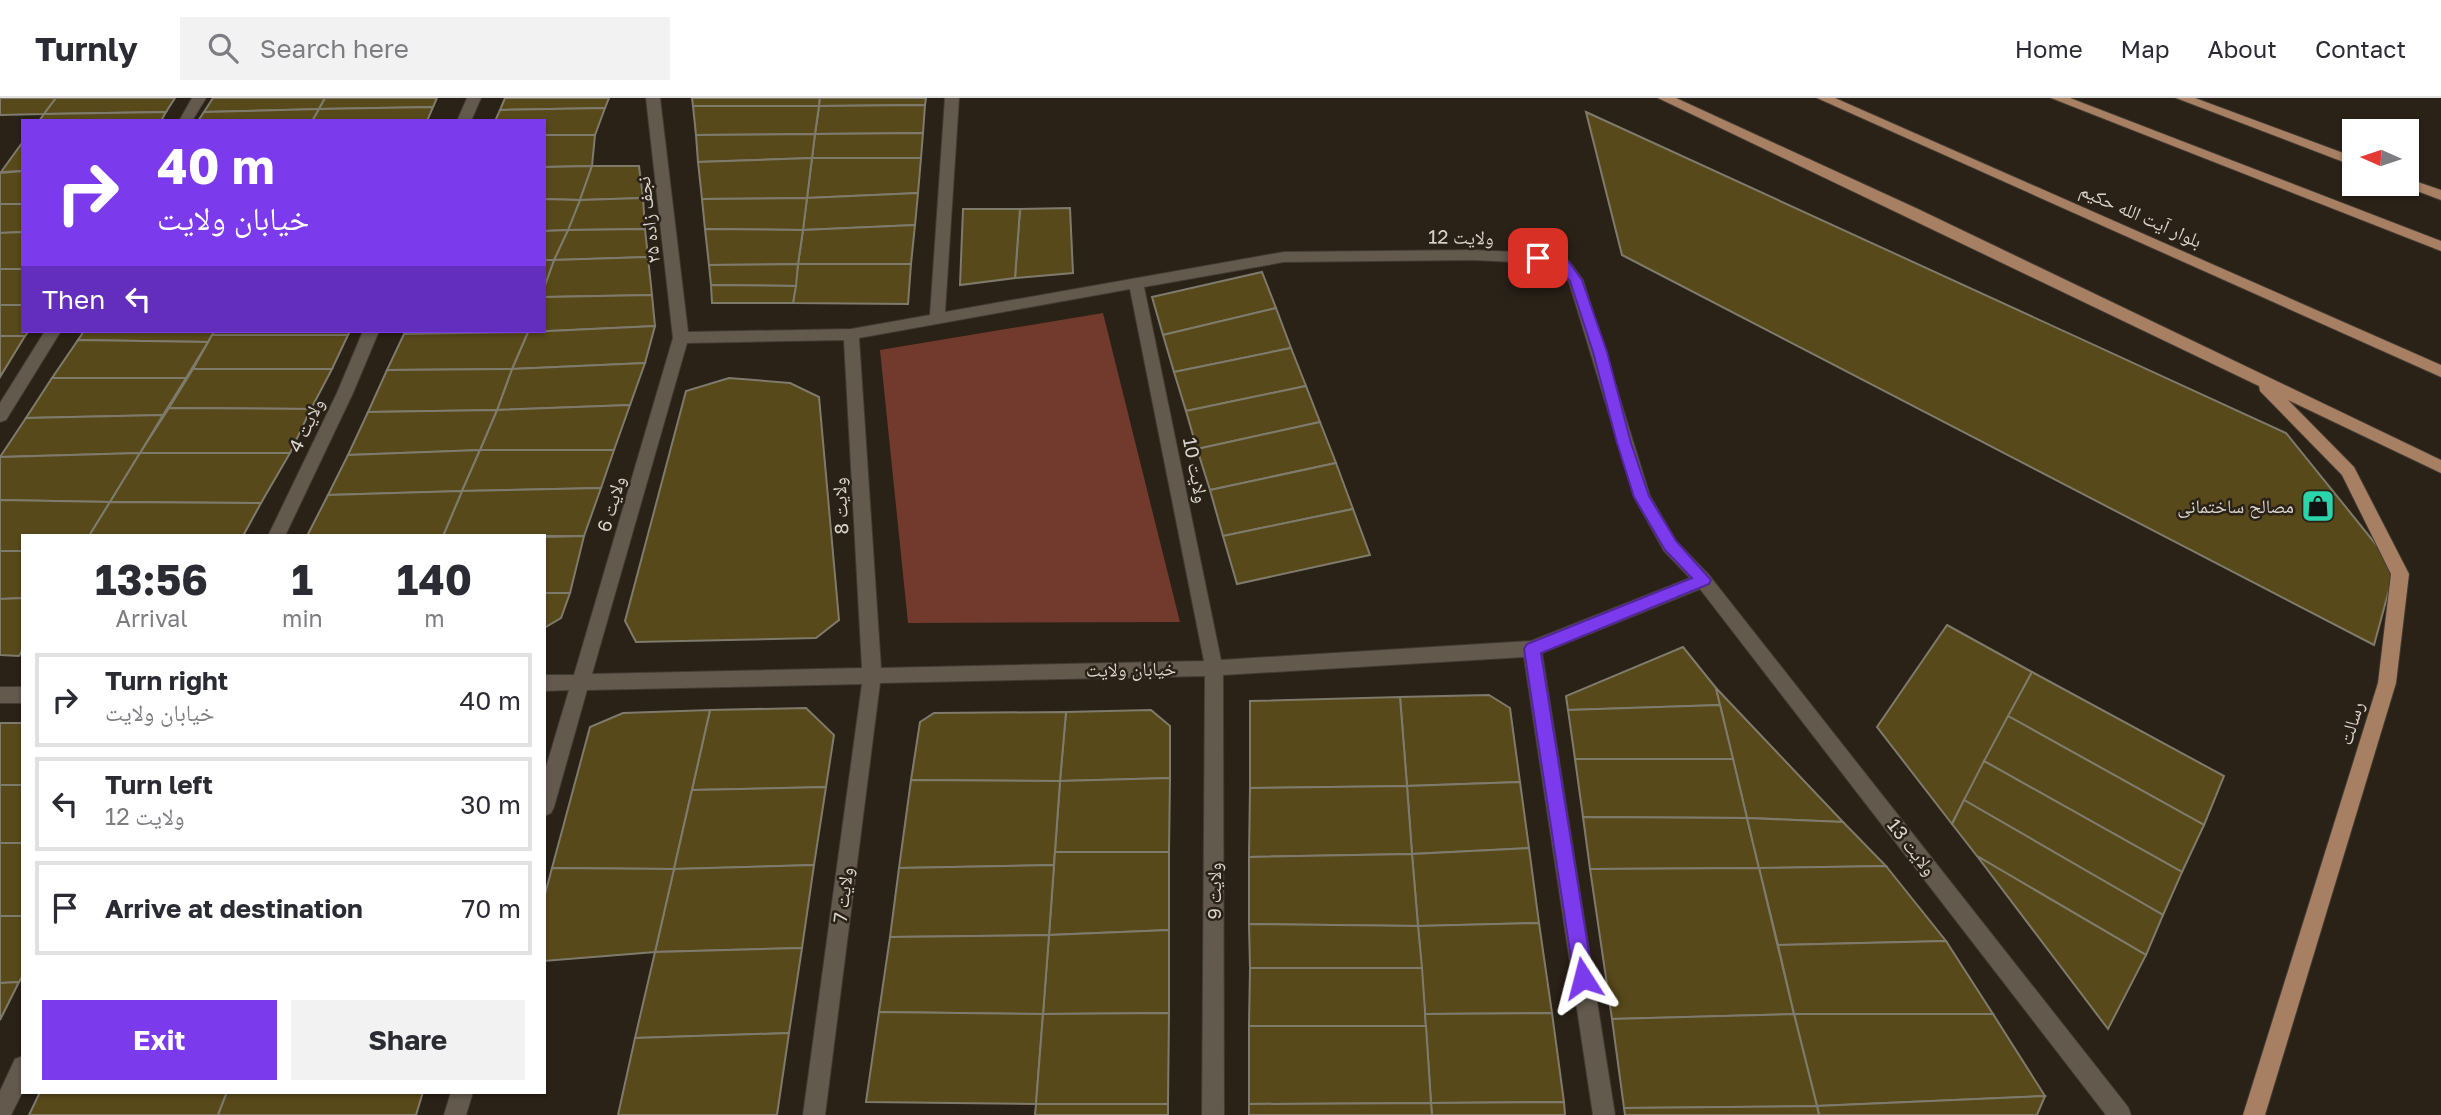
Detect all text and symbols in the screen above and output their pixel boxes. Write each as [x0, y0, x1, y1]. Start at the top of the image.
search box [180, 17, 670, 80]
text: Turnly [35, 29, 138, 68]
icon: search [204, 29, 242, 67]
text: Search here [260, 33, 409, 64]
text: Home [2015, 34, 2083, 63]
text: Map [2121, 34, 2170, 63]
text: About [2208, 34, 2277, 63]
text: Contact [2315, 34, 2406, 63]
north arrow [2342, 119, 2418, 196]
map controls [2342, 119, 2419, 196]
text: 40 m [157, 136, 275, 195]
icon: right [42, 147, 133, 238]
street label: نجف زاده ۲۵ [631, 175, 665, 265]
street label: بلوار آیت الله حکیم [2076, 177, 2206, 254]
text: خیابان ولایت [157, 199, 309, 237]
street label: ولایت 12 [1428, 224, 1494, 250]
pin [1508, 228, 1568, 288]
icon: arrive [1519, 239, 1557, 277]
icon: left [119, 280, 157, 318]
text: Then [42, 284, 105, 315]
street label: ولایت 4 [283, 394, 329, 456]
street label: ولایت 10 [1178, 435, 1214, 505]
street label: ولایت 6 [592, 473, 630, 535]
street label: ولایت 8 [827, 477, 853, 535]
shop icon: مصالح ساختمانی [2299, 487, 2337, 525]
place label: مصالح ساختمانی [2177, 494, 2294, 519]
text: 13:56 [95, 554, 208, 604]
text: 1 [292, 554, 313, 604]
text: 140 [397, 554, 472, 604]
text: Arrival [115, 604, 188, 632]
text: min [282, 604, 323, 632]
text: m [424, 604, 445, 632]
street label: خیابان ولایت [1086, 656, 1176, 682]
text: Turn right [105, 665, 228, 696]
icon: right [46, 681, 84, 719]
text: 40 m [460, 685, 521, 716]
text: خیابان ولایت [105, 698, 214, 726]
street label: رسالت [2333, 698, 2369, 748]
text: Turn left [105, 769, 213, 800]
icon: left [46, 785, 84, 823]
text: 30 m [460, 789, 521, 820]
text: ولایت 12 [105, 802, 185, 830]
street label: ولایت 13 [1882, 814, 1942, 880]
street label: ولایت 9 [1202, 862, 1226, 920]
street label: ولایت 7 [828, 866, 858, 924]
icon: arrive [46, 889, 84, 927]
text: Arrive at destination [105, 893, 363, 924]
text: 70 m [462, 893, 521, 924]
position arrow [1546, 941, 1620, 1015]
button: Exit [42, 1000, 277, 1080]
button: Share [291, 1000, 525, 1080]

